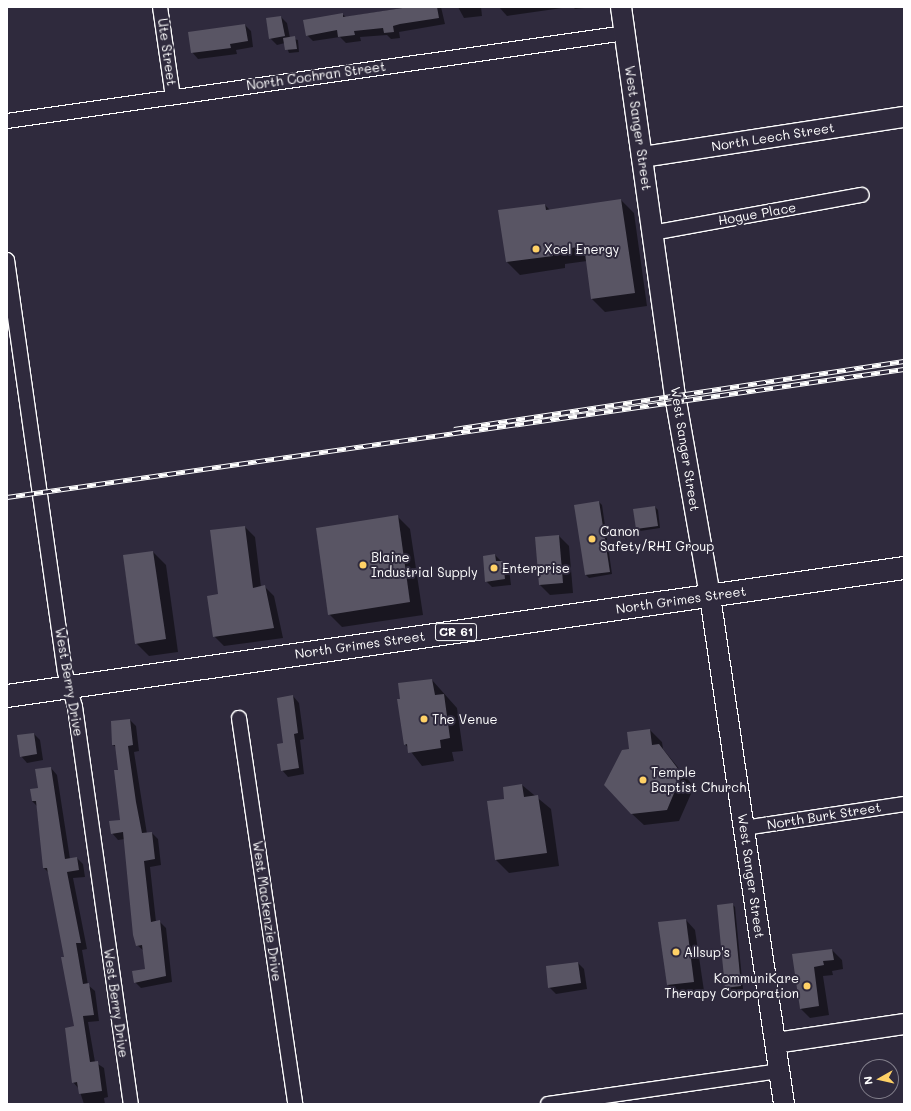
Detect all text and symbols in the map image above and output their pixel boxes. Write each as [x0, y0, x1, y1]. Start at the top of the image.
street label: Ute Street [155, 17, 179, 87]
street label: North Cochran Street [245, 59, 387, 93]
street label: West Sanger Street [622, 65, 654, 191]
street label: North Leech Street [710, 120, 836, 154]
street label: Hogue Place [717, 199, 797, 229]
place label: Xcel Energy [544, 241, 619, 257]
marker: Xcel Energy [531, 244, 541, 254]
street label: West Sanger Street [667, 386, 703, 512]
place label: Canon Safety/RHI Group [600, 524, 714, 555]
marker: Canon Safety/RHI Group [587, 534, 597, 544]
place label: Blaine Industrial Supply [371, 550, 478, 581]
marker: Blaine Industrial Supply [358, 560, 368, 570]
place label: Enterprise [502, 560, 570, 576]
marker: Enterprise [489, 563, 499, 573]
street label: North Grimes Street [615, 583, 747, 617]
road number: CR 61 [434, 622, 478, 642]
street label: West Berry Drive [52, 626, 86, 738]
street label: North Grimes Street [294, 628, 426, 662]
place label: The Venue [432, 711, 498, 727]
marker: The Venue [419, 714, 429, 724]
place label: Temple Baptist Church [651, 765, 746, 796]
marker: Temple Baptist Church [638, 775, 648, 785]
street label: North Burk Street [766, 799, 882, 833]
street label: West Sanger Street [735, 813, 767, 939]
street label: West Mackenzie Drive [249, 840, 285, 982]
place label: Allsup's [684, 944, 730, 960]
street label: West Berry Drive [101, 947, 131, 1059]
marker: Allsup's [671, 947, 681, 957]
place label: KommuniKare Therapy Corporation [664, 971, 799, 1002]
marker: KommuniKare Therapy Corporation [802, 981, 812, 991]
north arrow [859, 1059, 899, 1099]
text: N [860, 1075, 876, 1086]

